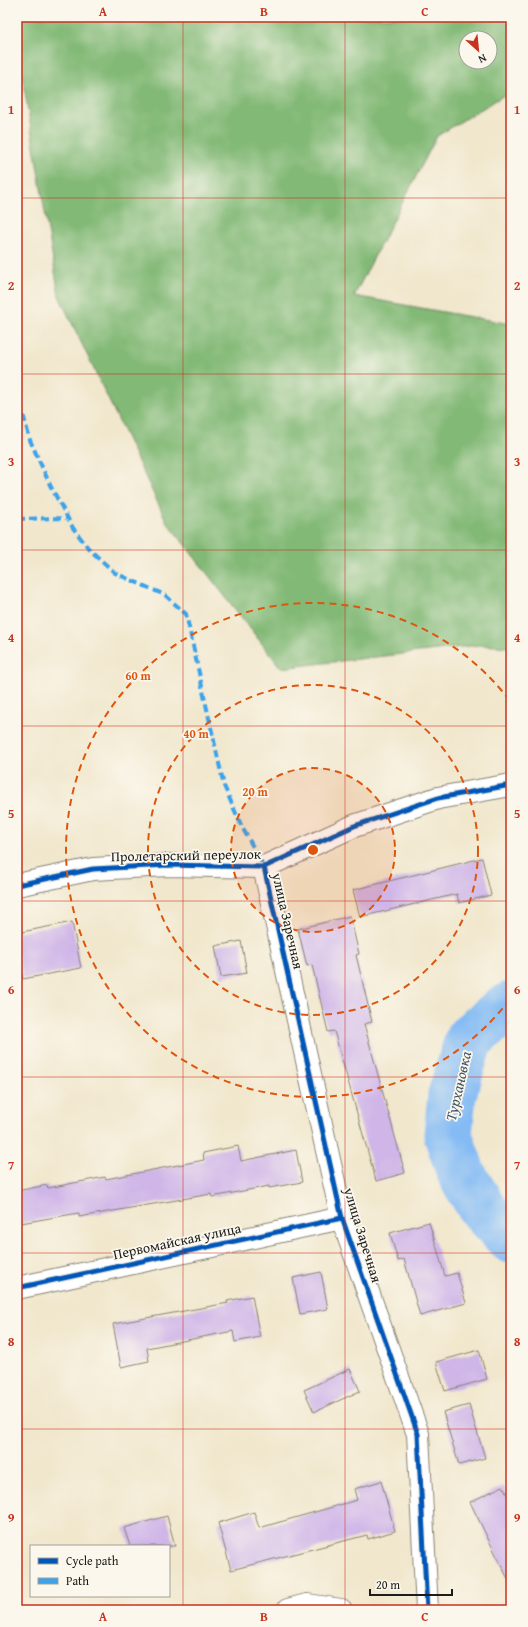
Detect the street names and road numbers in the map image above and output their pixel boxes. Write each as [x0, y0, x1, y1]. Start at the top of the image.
street label: Пролетарский переулок [111, 844, 262, 866]
street label: улица Заречная [267, 870, 309, 971]
street label: улица Заречная [339, 1184, 387, 1285]
street label: Первомайская улица [111, 1218, 243, 1264]

